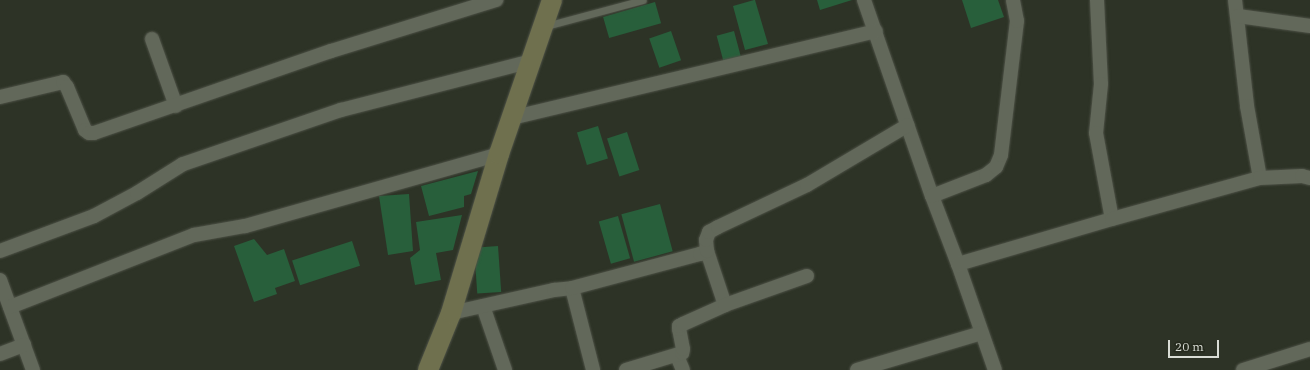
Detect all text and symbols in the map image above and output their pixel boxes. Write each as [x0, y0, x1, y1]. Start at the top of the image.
scale bar [1170, 332, 1221, 358]
text: 20 m [1175, 339, 1204, 354]

